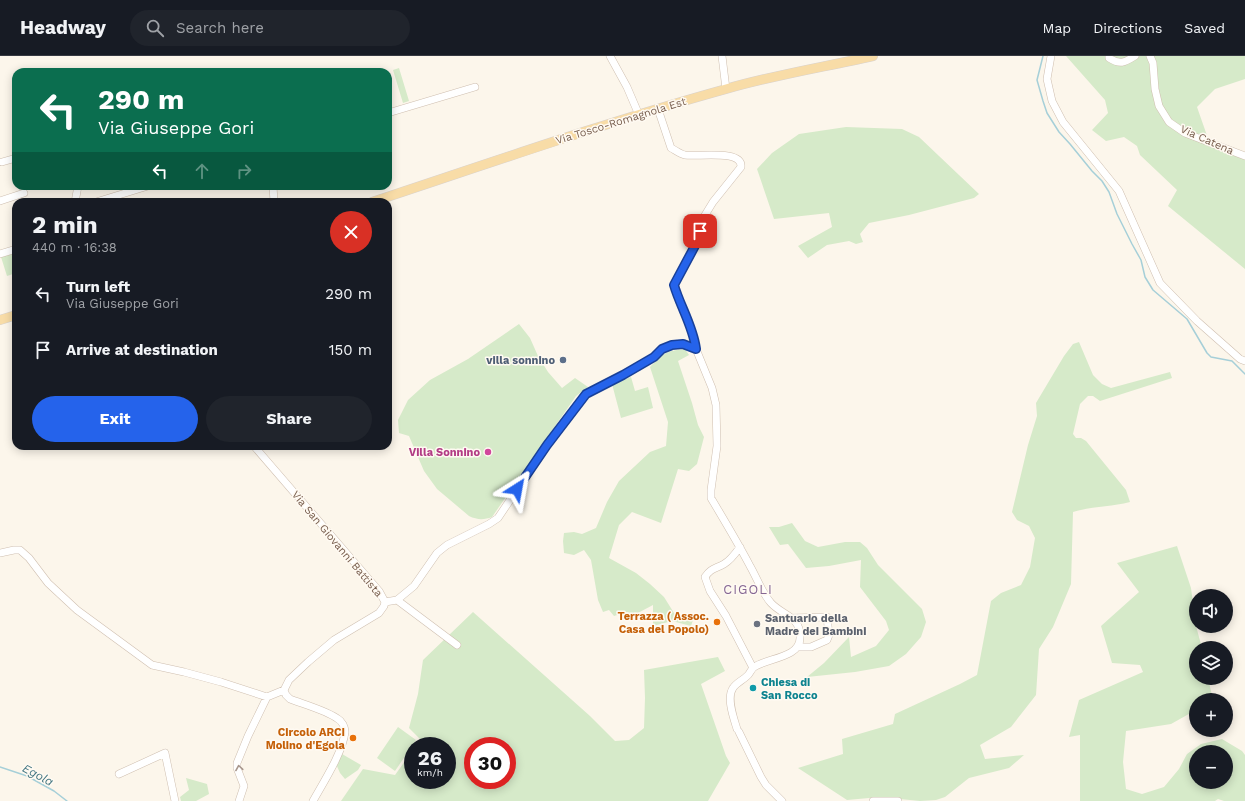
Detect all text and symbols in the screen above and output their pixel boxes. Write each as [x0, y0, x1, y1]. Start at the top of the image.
search box [130, 10, 410, 46]
text: Headway [20, 16, 106, 39]
icon: search [144, 17, 166, 39]
text: Search here [176, 19, 264, 37]
text: Map [1043, 20, 1071, 36]
text: Directions [1093, 20, 1162, 36]
text: Saved [1184, 20, 1225, 36]
text: 290 m [98, 83, 184, 116]
icon: left [32, 84, 84, 136]
street label: Via Tosco-Romagnola Est [554, 95, 688, 147]
text: Via Giuseppe Gori [98, 117, 254, 138]
street label: Via Catena [1178, 122, 1236, 158]
icon: left [149, 160, 171, 182]
icon: ahead [191, 160, 213, 182]
icon: right [233, 160, 255, 182]
text: 2 min [32, 211, 98, 239]
button: close [330, 211, 372, 253]
pin [683, 214, 717, 248]
icon: arrive [689, 220, 711, 242]
text: 440 m · 16:38 [32, 240, 117, 255]
text: Turn left [66, 278, 130, 296]
icon: left [32, 283, 54, 305]
text: 290 m [325, 285, 372, 303]
text: Via Giuseppe Gori [66, 296, 179, 311]
icon: arrive [32, 339, 54, 361]
text: Arrive at destination [66, 341, 218, 359]
text: 150 m [329, 341, 372, 359]
place label: villa sonnino [485, 354, 555, 367]
marker: villa sonnino [558, 355, 568, 365]
button: Exit [32, 396, 198, 442]
button: Share [206, 396, 372, 442]
place label: Villa Sonnino [409, 446, 480, 459]
marker: Villa Sonnino [483, 447, 493, 457]
position arrow [496, 468, 538, 510]
street label: Via San Giovanni Battista [289, 488, 385, 600]
district label: CIGOLI [723, 582, 773, 597]
map controls [1189, 589, 1233, 789]
button: sound [1189, 589, 1233, 633]
place label: Terrazza ( Assoc. Casa del Popolo) [618, 610, 709, 636]
place label: Santuario della Madre dei Bambini [765, 612, 866, 638]
marker: Terrazza ( Assoc. Casa del Popolo) [712, 617, 722, 627]
marker: Santuario della Madre dei Bambini [752, 619, 762, 629]
button: layers [1189, 641, 1233, 685]
place label: Chiesa di San Rocco [761, 676, 818, 702]
marker: Chiesa di San Rocco [748, 683, 758, 693]
button: + [1189, 693, 1233, 737]
place label: Circolo ARCI Molino d'Egola [266, 726, 346, 752]
marker: Circolo ARCI Molino d'Egola [348, 733, 358, 743]
speed limit sign: 30 [464, 737, 516, 789]
button: − [1189, 745, 1233, 789]
text: 26 [418, 746, 442, 770]
water label: Egola [20, 761, 56, 789]
one-way arrow [235, 765, 244, 771]
text: km/h [417, 767, 443, 778]

